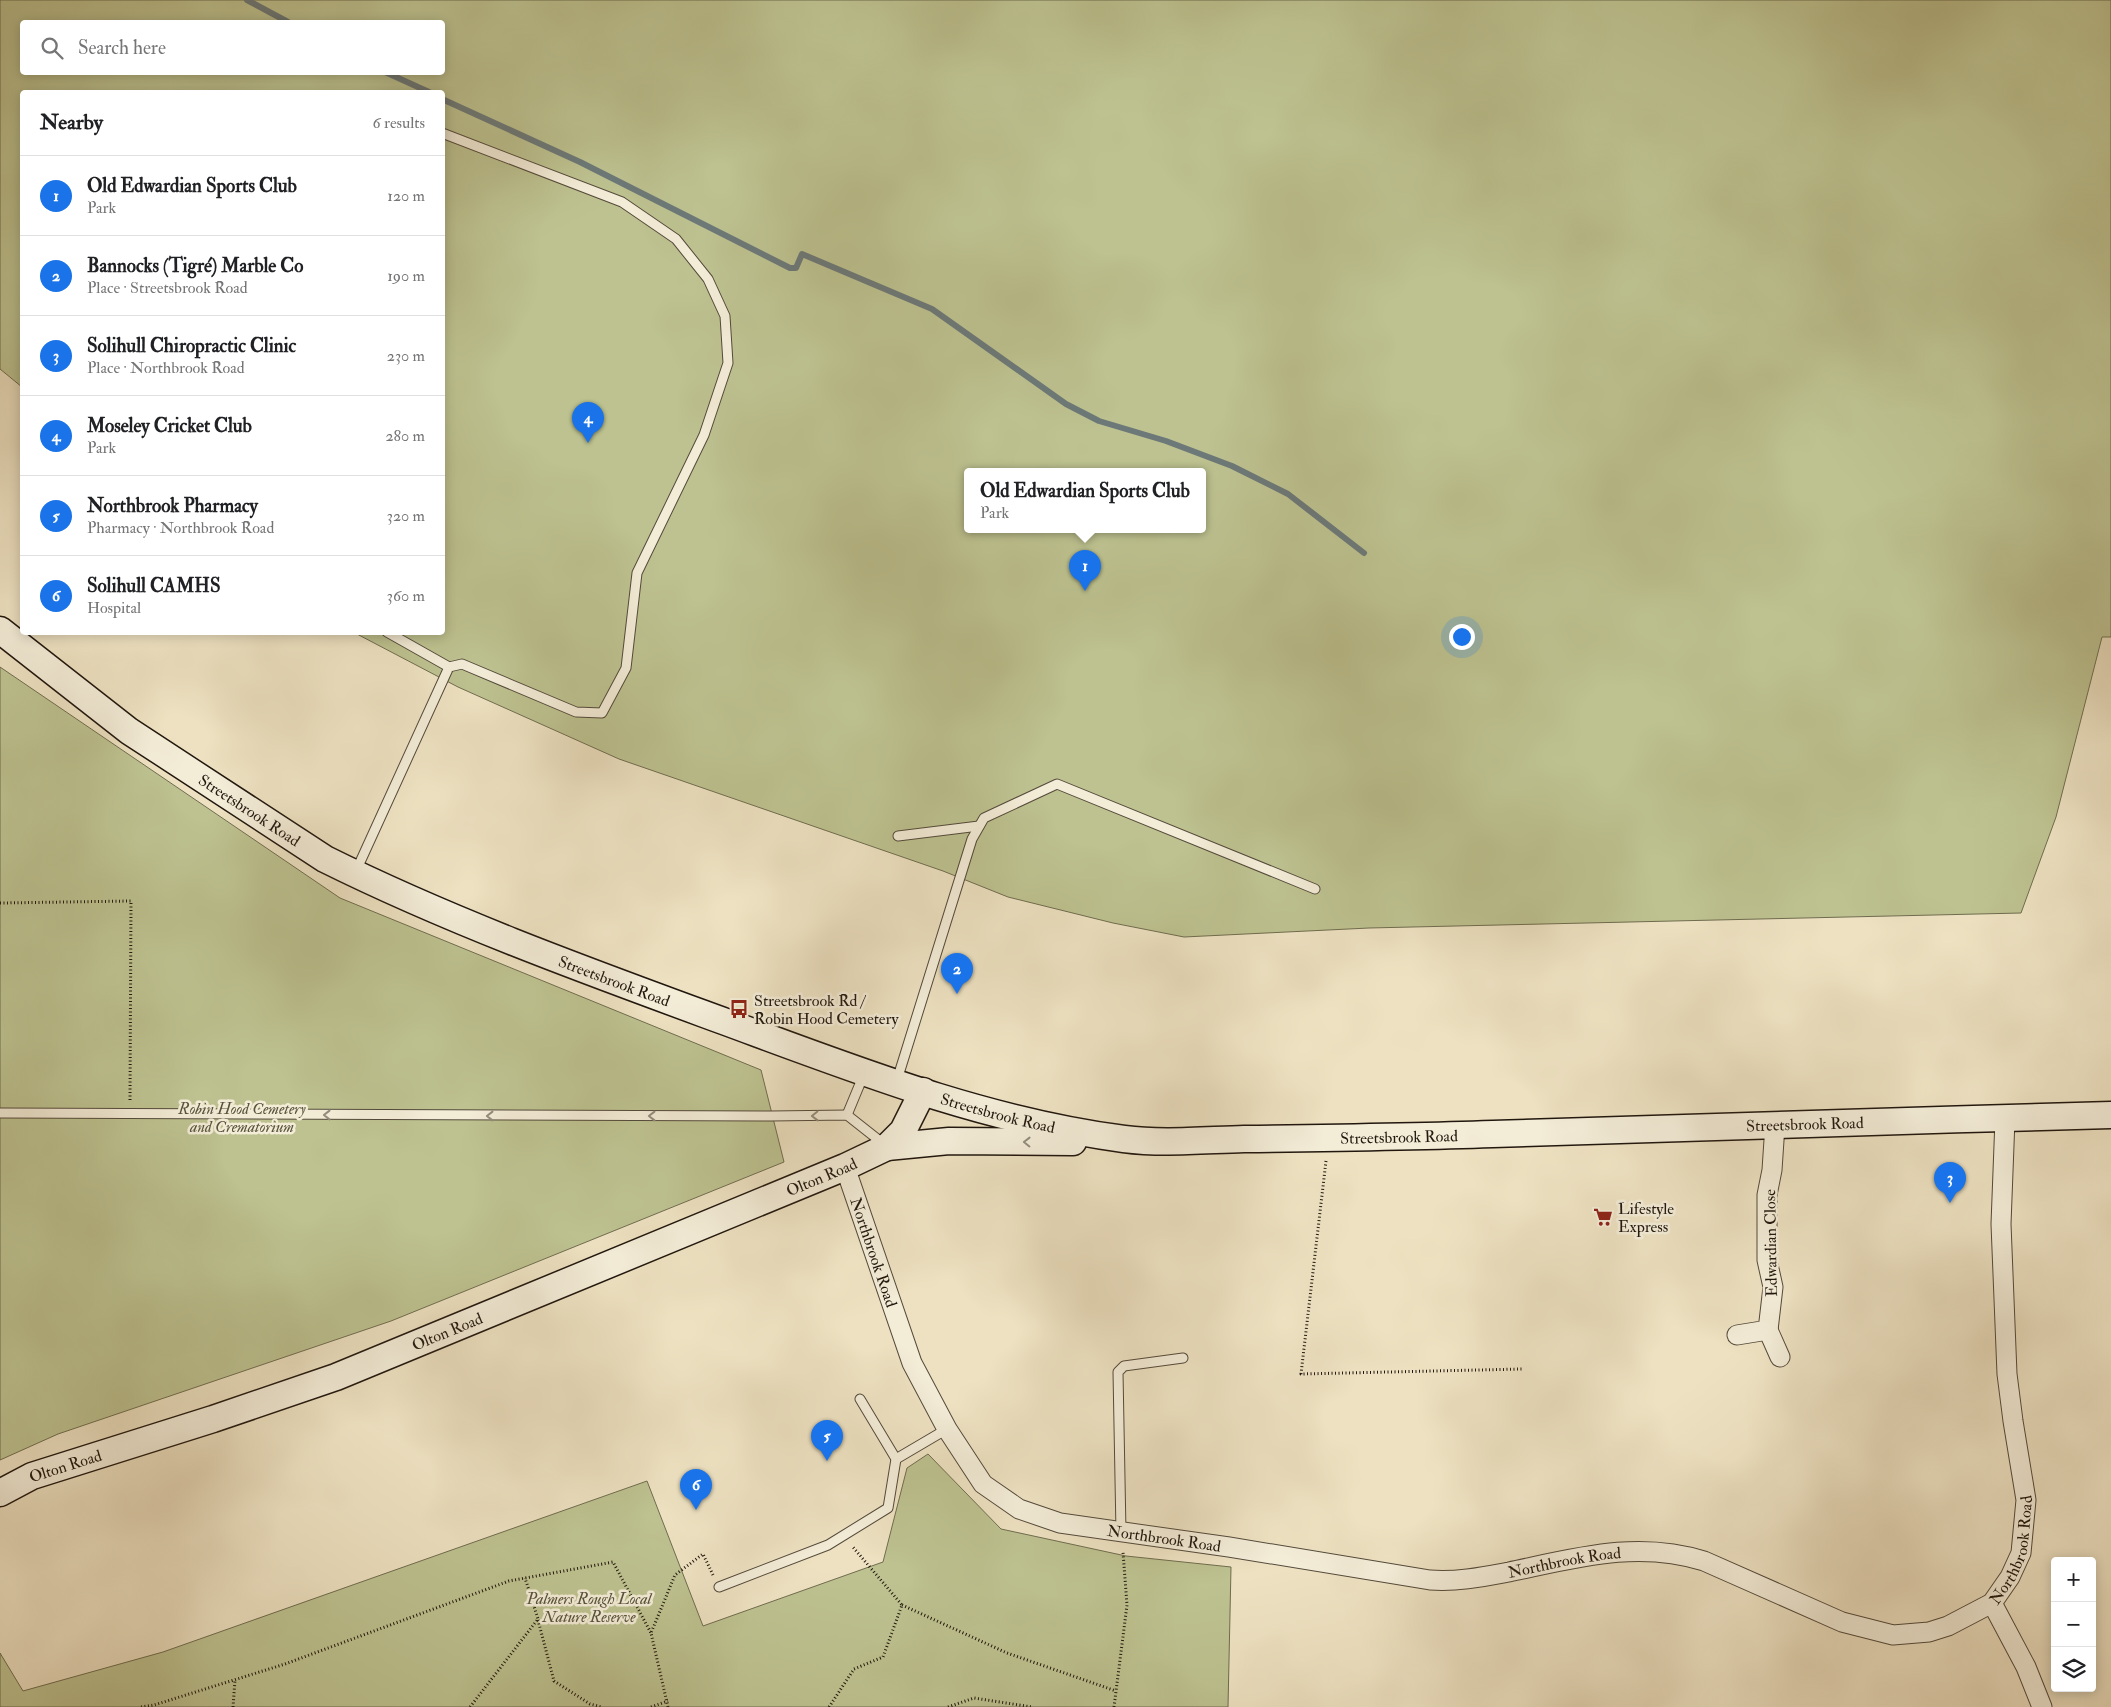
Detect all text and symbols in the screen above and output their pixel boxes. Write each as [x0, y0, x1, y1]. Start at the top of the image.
search box [20, 20, 445, 75]
icon: search [38, 34, 66, 62]
text: Search here [78, 36, 166, 60]
text: Nearby [40, 109, 103, 136]
text: 6 results [373, 113, 425, 133]
text: Old Edwardian Sports Club [87, 174, 297, 198]
text: 1 [53, 186, 59, 206]
text: 120 m [387, 186, 425, 206]
text: Park [87, 198, 116, 218]
text: Bannocks (Tigré) Marble Co [87, 254, 303, 278]
text: 2 [52, 266, 60, 286]
text: 190 m [387, 266, 425, 286]
text: Place · Streetsbrook Road [87, 278, 248, 298]
text: Solihull Chiropractic Clinic [87, 334, 296, 358]
text: 3 [53, 346, 59, 366]
text: 230 m [387, 346, 425, 366]
text: Place · Northbrook Road [87, 358, 245, 378]
pin: 4 [572, 402, 604, 443]
text: Moseley Cricket Club [87, 414, 252, 438]
text: 4 [52, 426, 60, 446]
text: 280 m [385, 426, 425, 446]
text: Park [87, 438, 116, 458]
popup [964, 468, 1206, 533]
text: Old Edwardian Sports Club [980, 479, 1190, 503]
text: Northbrook Pharmacy [87, 494, 258, 518]
text: Park [980, 503, 1009, 523]
text: 5 [52, 506, 60, 526]
text: 320 m [387, 506, 425, 526]
text: Pharmacy · Northbrook Road [87, 518, 274, 538]
pin: 1 [1069, 550, 1101, 591]
text: Solihull CAMHS [87, 574, 220, 598]
text: 6 [52, 586, 60, 606]
text: 360 m [387, 586, 425, 606]
text: Hospital [87, 598, 141, 618]
your location [1449, 624, 1475, 650]
street label: Streetsbrook Road [194, 770, 304, 851]
street label: Streetsbrook Road [555, 952, 673, 1012]
pin: 2 [941, 953, 973, 994]
place label: Streetsbrook Rd / Robin Hood Cemetery [754, 991, 900, 1029]
bus stop icon: Streetsbrook Rd / Robin Hood Cemetery [728, 998, 750, 1020]
street label: Streetsbrook Road [938, 1089, 1057, 1138]
park label: Robin Hood Cemetery and Crematorium [177, 1099, 306, 1137]
one-way arrow [323, 1110, 330, 1120]
one-way arrow [810, 1110, 818, 1121]
one-way arrow [485, 1111, 493, 1121]
one-way arrow [648, 1111, 656, 1121]
street label: Streetsbrook Road [1746, 1113, 1864, 1136]
street label: Streetsbrook Road [1340, 1126, 1458, 1149]
one-way arrow [1023, 1137, 1030, 1147]
street label: Olton Road [783, 1154, 861, 1201]
pin: 3 [1934, 1162, 1966, 1203]
street label: Edwardian Close [1760, 1189, 1782, 1297]
street label: Northbrook Road [845, 1195, 901, 1310]
place label: Lifestyle Express [1618, 1199, 1674, 1238]
supermarket icon: Lifestyle Express [1592, 1206, 1614, 1228]
street label: Olton Road [409, 1309, 486, 1356]
pin: 5 [811, 1420, 843, 1461]
street label: Olton Road [27, 1446, 104, 1487]
pin: 6 [680, 1469, 712, 1510]
street label: Northbrook Road [1985, 1494, 2037, 1609]
street label: Northbrook Road [1106, 1521, 1222, 1557]
street label: Northbrook Road [1506, 1543, 1622, 1583]
map controls [2051, 1557, 2096, 1692]
button: + [2051, 1557, 2096, 1602]
park label: Palmers Rough Local Nature Reserve [526, 1589, 653, 1627]
button: − [2051, 1602, 2096, 1647]
button: layers [2051, 1647, 2096, 1692]

